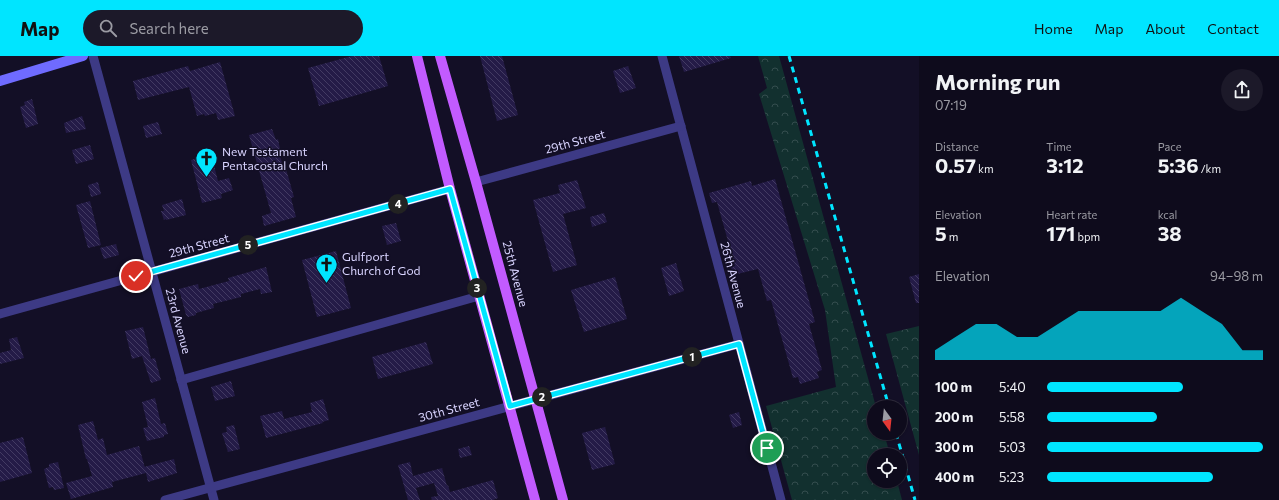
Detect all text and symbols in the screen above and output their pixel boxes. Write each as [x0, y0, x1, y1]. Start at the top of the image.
search box [83, 10, 363, 46]
text: Map [20, 17, 59, 40]
icon: search [97, 17, 119, 39]
text: Search here [129, 19, 209, 37]
text: Home [1034, 20, 1073, 37]
text: Map [1095, 20, 1123, 37]
text: About [1145, 20, 1185, 37]
text: Contact [1207, 20, 1259, 37]
text: Morning run [935, 68, 1061, 95]
button: share [1221, 69, 1263, 111]
text: 07:19 [935, 97, 967, 113]
street label: 29th Street [543, 126, 607, 156]
text: Distance [935, 140, 979, 153]
text: Time [1046, 140, 1072, 153]
text: Pace [1158, 140, 1182, 153]
place label: New Testament Pentacostal Church [222, 144, 328, 172]
church icon: New Testament Pentacostal Church [194, 146, 220, 179]
text: 0.57 [935, 153, 976, 177]
text: 3:12 [1046, 153, 1084, 177]
text: 5:36 [1158, 153, 1199, 177]
text: km [976, 162, 994, 175]
text: /km [1199, 162, 1221, 175]
pin: 4 [388, 194, 408, 214]
text: 4 [395, 197, 401, 210]
text: Elevation [935, 208, 981, 221]
text: Heart rate [1046, 208, 1097, 221]
text: kcal [1158, 208, 1177, 221]
text: 5 [935, 221, 947, 245]
text: 171 [1046, 221, 1075, 245]
text: 38 [1158, 221, 1182, 245]
street label: 29th Street [167, 230, 231, 260]
text: m [947, 230, 958, 243]
text: bpm [1075, 230, 1100, 243]
pin: 5 [238, 235, 258, 255]
text: 5 [245, 238, 251, 251]
street label: 25th Avenue [500, 239, 531, 308]
street label: 26th Avenue [718, 240, 750, 309]
place label: Gulfport Church of God [342, 249, 421, 277]
church icon: Gulfport Church of God [314, 251, 340, 284]
pin [119, 259, 153, 293]
icon: check [125, 265, 147, 287]
text: Elevation [935, 268, 990, 284]
text: 94–98 m [1210, 268, 1263, 284]
pin: 3 [467, 278, 487, 298]
text: 3 [474, 281, 480, 294]
street label: 23rd Avenue [163, 286, 194, 355]
pin: 1 [682, 347, 702, 367]
text: 1 [690, 350, 694, 363]
text: 100 m [935, 379, 972, 395]
text: 5:40 [999, 379, 1026, 395]
pin: 2 [532, 387, 552, 407]
text: 2 [539, 390, 545, 403]
street label: 30th Street [417, 394, 481, 424]
north arrow [867, 400, 907, 440]
map controls [867, 400, 907, 488]
text: 200 m [935, 409, 973, 425]
text: 5:58 [999, 409, 1025, 425]
pin [750, 431, 784, 465]
icon: arrive [756, 437, 778, 459]
text: 300 m [935, 439, 974, 455]
text: 5:03 [999, 439, 1025, 455]
button: locate [867, 448, 907, 488]
text: 400 m [935, 469, 974, 485]
text: 5:23 [999, 469, 1024, 485]

